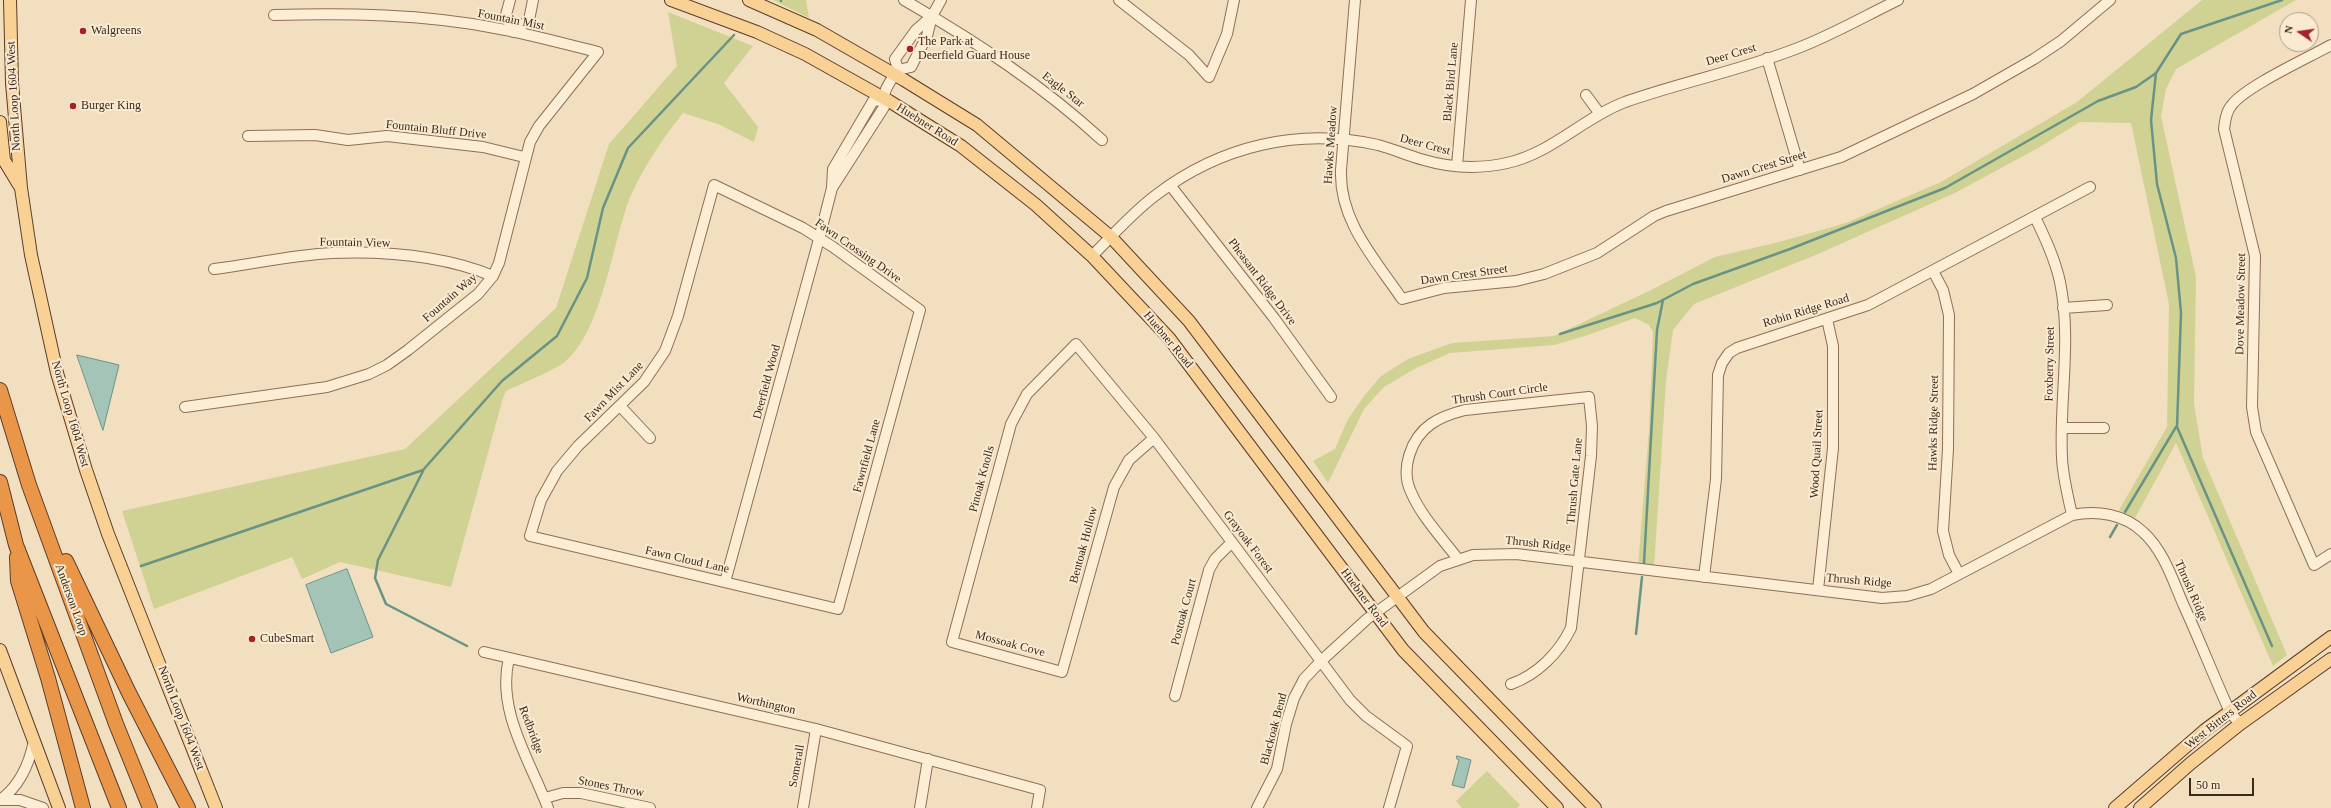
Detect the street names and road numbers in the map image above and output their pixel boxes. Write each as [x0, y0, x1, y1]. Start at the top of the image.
street label: Fountain Mist [476, 6, 546, 34]
street label: North Loop 1604 West [4, 41, 24, 151]
street label: Deer Crest [1704, 41, 1758, 69]
street label: Black Bird Lane [1440, 42, 1462, 122]
street label: Eagle Star [1039, 69, 1087, 111]
street label: Huebner Road [894, 100, 960, 150]
street label: Hawks Meadow [1321, 105, 1341, 185]
street label: Fountain Bluff Drive [385, 118, 487, 142]
street label: Deer Crest [1398, 131, 1452, 159]
street label: Dawn Crest Street [1720, 147, 1808, 187]
street label: Fawn Crossing Drive [812, 216, 904, 286]
street label: Fountain View [319, 235, 391, 251]
street label: Pheasant Ridge Drive [1225, 236, 1299, 328]
street label: Dove Meadow Street [2233, 253, 2249, 355]
street label: Dawn Crest Street [1419, 262, 1509, 288]
street label: Fountain Way [420, 270, 480, 326]
street label: Robin Ridge Road [1761, 291, 1851, 331]
street label: Huebner Road [1140, 309, 1196, 371]
street label: Foxberry Street [2042, 326, 2058, 402]
street label: Deerfield Wood [750, 343, 784, 421]
street label: North Loop 1604 West [48, 359, 92, 469]
street label: Fawn Mist Lane [582, 359, 646, 425]
street label: Hawks Ridge Street [1926, 375, 1942, 471]
street label: Thrush Court Circle [1451, 380, 1549, 408]
street label: Wood Quail Street [1807, 409, 1827, 499]
street label: Fawnfield Lane [850, 418, 884, 494]
street label: Thrush Gate Lane [1564, 437, 1586, 525]
street label: Pinoak Knolls [966, 444, 998, 514]
street label: Bentoak Hollow [1067, 505, 1101, 585]
street label: Grayoak Forest [1220, 508, 1276, 576]
street label: Thrush Ridge [1505, 533, 1571, 555]
street label: Fawn Cloud Lane [643, 543, 731, 577]
street label: Thrush Ridge [2171, 558, 2211, 624]
street label: Anderson Loop [51, 562, 91, 638]
street label: Huebner Road [1337, 566, 1391, 630]
street label: Thrush Ridge [1826, 571, 1892, 591]
street label: Postoak Court [1168, 577, 1200, 647]
street label: Mossoak Cove [974, 628, 1046, 660]
street label: North Loop 1604 West [155, 664, 207, 772]
street label: West Bitters Road [2182, 688, 2260, 752]
street label: Worthington [735, 690, 797, 718]
street label: Blackoak Bend [1258, 692, 1290, 766]
street label: Redbridge [515, 704, 547, 756]
street label: Somerall [786, 743, 808, 789]
street label: Stones Throw [577, 774, 645, 800]

